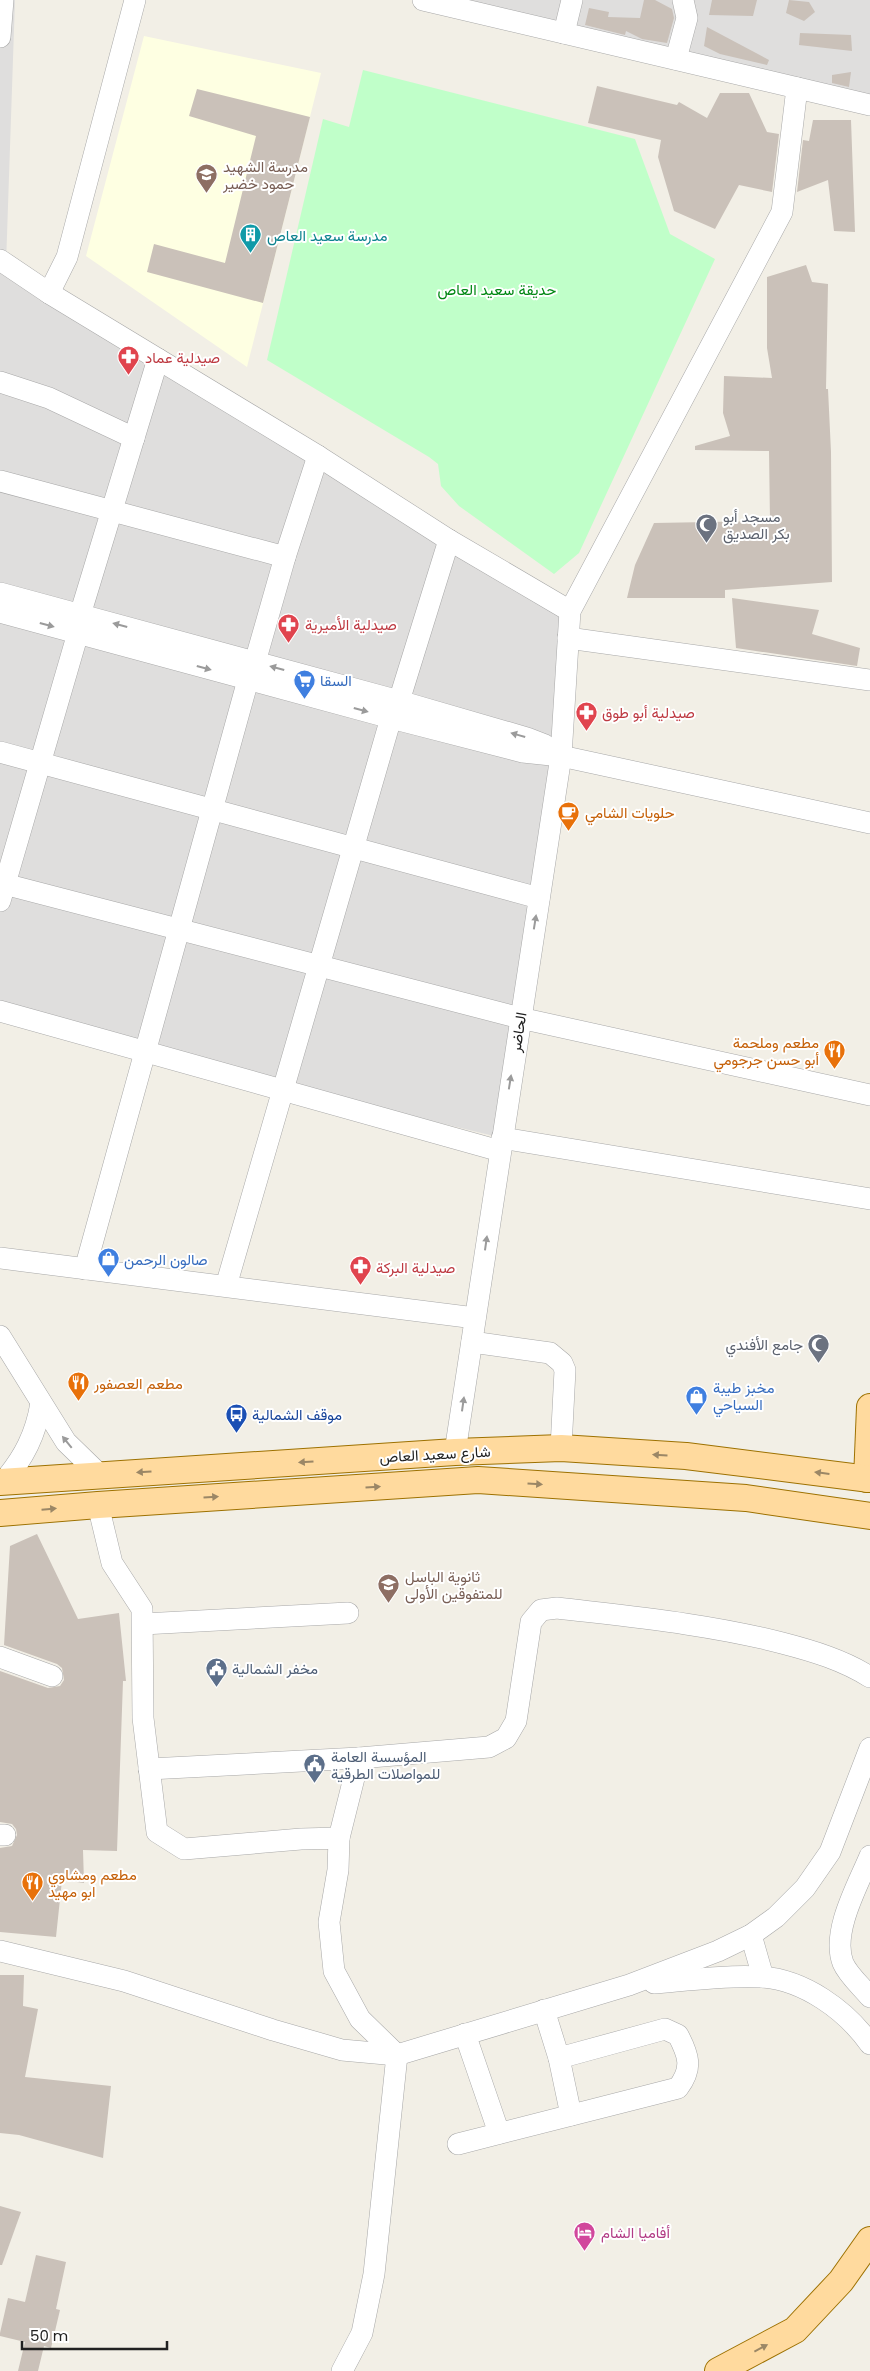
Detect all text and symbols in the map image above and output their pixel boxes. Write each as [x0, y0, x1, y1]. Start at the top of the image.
place label: مدرسة الشهيد حمود خضير [222, 156, 308, 194]
school or university icon: مدرسة الشهيد حمود خضير [195, 163, 219, 194]
building icon: مدرسة سعيد العاص [239, 223, 263, 254]
place label: مدرسة سعيد العاص [267, 225, 387, 246]
park label: حديقة سعيد العاص [438, 279, 556, 300]
pharmacy icon: صيدلية عماد [117, 345, 141, 376]
place label: صيدلية عماد [145, 347, 220, 368]
place label: مسجد أبو بكر الصديق [723, 506, 790, 544]
mosque icon: مسجد أبو بكر الصديق [695, 513, 719, 544]
pharmacy icon: صيدلية الأميرية [277, 612, 301, 643]
place label: صيدلية الأميرية [305, 614, 397, 635]
one-way arrow [40, 621, 55, 629]
one-way arrow [113, 621, 128, 629]
one-way arrow [270, 663, 285, 671]
one-way arrow [196, 664, 211, 672]
supermarket icon: السقا [292, 668, 316, 699]
place label: السقا [320, 670, 352, 691]
pharmacy icon: صيدلية أبو طوق [574, 700, 598, 731]
place label: صيدلية أبو طوق [602, 702, 695, 723]
one-way arrow [353, 707, 368, 715]
one-way arrow [510, 731, 525, 739]
cafe icon: حلويات الشامي [557, 800, 581, 831]
place label: حلويات الشامي [585, 802, 675, 826]
one-way arrow [531, 914, 539, 930]
street label: الحاضر [504, 1010, 532, 1055]
place label: مطعم وملحمة أبو حسن جرجومي [713, 1032, 820, 1073]
restaurant icon: مطعم وملحمة أبو حسن جرجومي [823, 1039, 847, 1070]
one-way arrow [507, 1074, 515, 1090]
one-way arrow [483, 1235, 491, 1251]
shop icon: صالون الرحمن [96, 1247, 120, 1278]
place label: صالون الرحمن [124, 1249, 208, 1270]
pharmacy icon: صيدلية البركة [348, 1255, 372, 1286]
place label: صيدلية البركة [376, 1257, 455, 1278]
mosque icon: جامع الأفندي [807, 1332, 831, 1363]
place label: جامع الأفندي [726, 1334, 803, 1358]
restaurant icon: مطعم العصفور [66, 1371, 90, 1402]
place label: مطعم العصفور [93, 1373, 183, 1394]
place label: مخبز طيبة السياحي [713, 1377, 774, 1418]
shop icon: مخبز طيبة السياحي [685, 1384, 709, 1415]
one-way arrow [459, 1396, 467, 1412]
bus stop icon: موقف الشمالية [224, 1402, 248, 1433]
place label: موقف الشمالية [252, 1404, 342, 1425]
one-way arrow [61, 1436, 72, 1449]
street label: شارع سعيد العاص [379, 1441, 491, 1468]
one-way arrow [652, 1450, 668, 1458]
one-way arrow [298, 1458, 314, 1466]
one-way arrow [135, 1469, 151, 1477]
one-way arrow [813, 1469, 829, 1477]
one-way arrow [527, 1480, 543, 1488]
one-way arrow [365, 1482, 381, 1490]
one-way arrow [203, 1493, 219, 1501]
one-way arrow [41, 1505, 57, 1513]
place label: ثانوية الباسل للمتفوقين الأولى [405, 1566, 503, 1604]
school or university icon: ثانوية الباسل للمتفوقين الأولى [377, 1573, 401, 1604]
public building icon: مخفر الشمالية [204, 1656, 228, 1687]
place label: مخفر الشمالية [232, 1658, 318, 1679]
place label: المؤسسة العامة للمواصلات الطرقية [331, 1746, 440, 1784]
public building icon: المؤسسة العامة للمواصلات الطرقية [303, 1753, 327, 1784]
place label: مطعم ومشاوي ابو مهيد [48, 1864, 137, 1902]
restaurant icon: مطعم ومشاوي ابو مهيد [20, 1871, 44, 1902]
hotel icon: أفاميا الشام [573, 2220, 597, 2251]
place label: أفاميا الشام [601, 2222, 670, 2243]
scale bar [22, 2318, 168, 2350]
text: 50 m [30, 2325, 68, 2346]
one-way arrow [754, 2344, 768, 2352]

